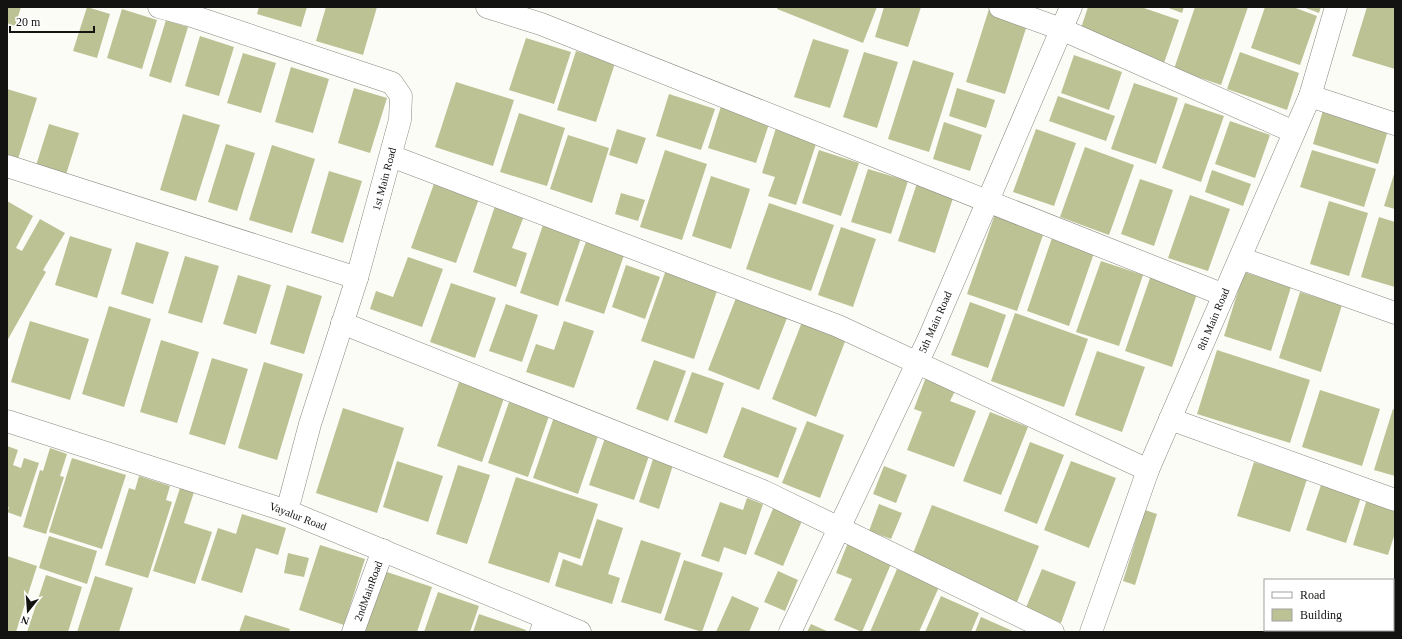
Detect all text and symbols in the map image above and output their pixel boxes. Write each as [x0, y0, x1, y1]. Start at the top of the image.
scale bar [10, 8, 94, 34]
text: 20 m [16, 15, 41, 29]
street label: 1st Main Road [370, 146, 398, 212]
street label: 8th Main Road [1195, 286, 1232, 352]
street label: 5th Main Road [916, 289, 954, 355]
street label: Vayalur Road [268, 500, 329, 533]
street label: 2ndMainRoad [352, 559, 385, 623]
legend [1264, 579, 1394, 631]
text: Road [1300, 588, 1325, 602]
north arrow [8, 591, 48, 631]
text: Building [1300, 608, 1342, 622]
text: N [19, 614, 31, 627]

